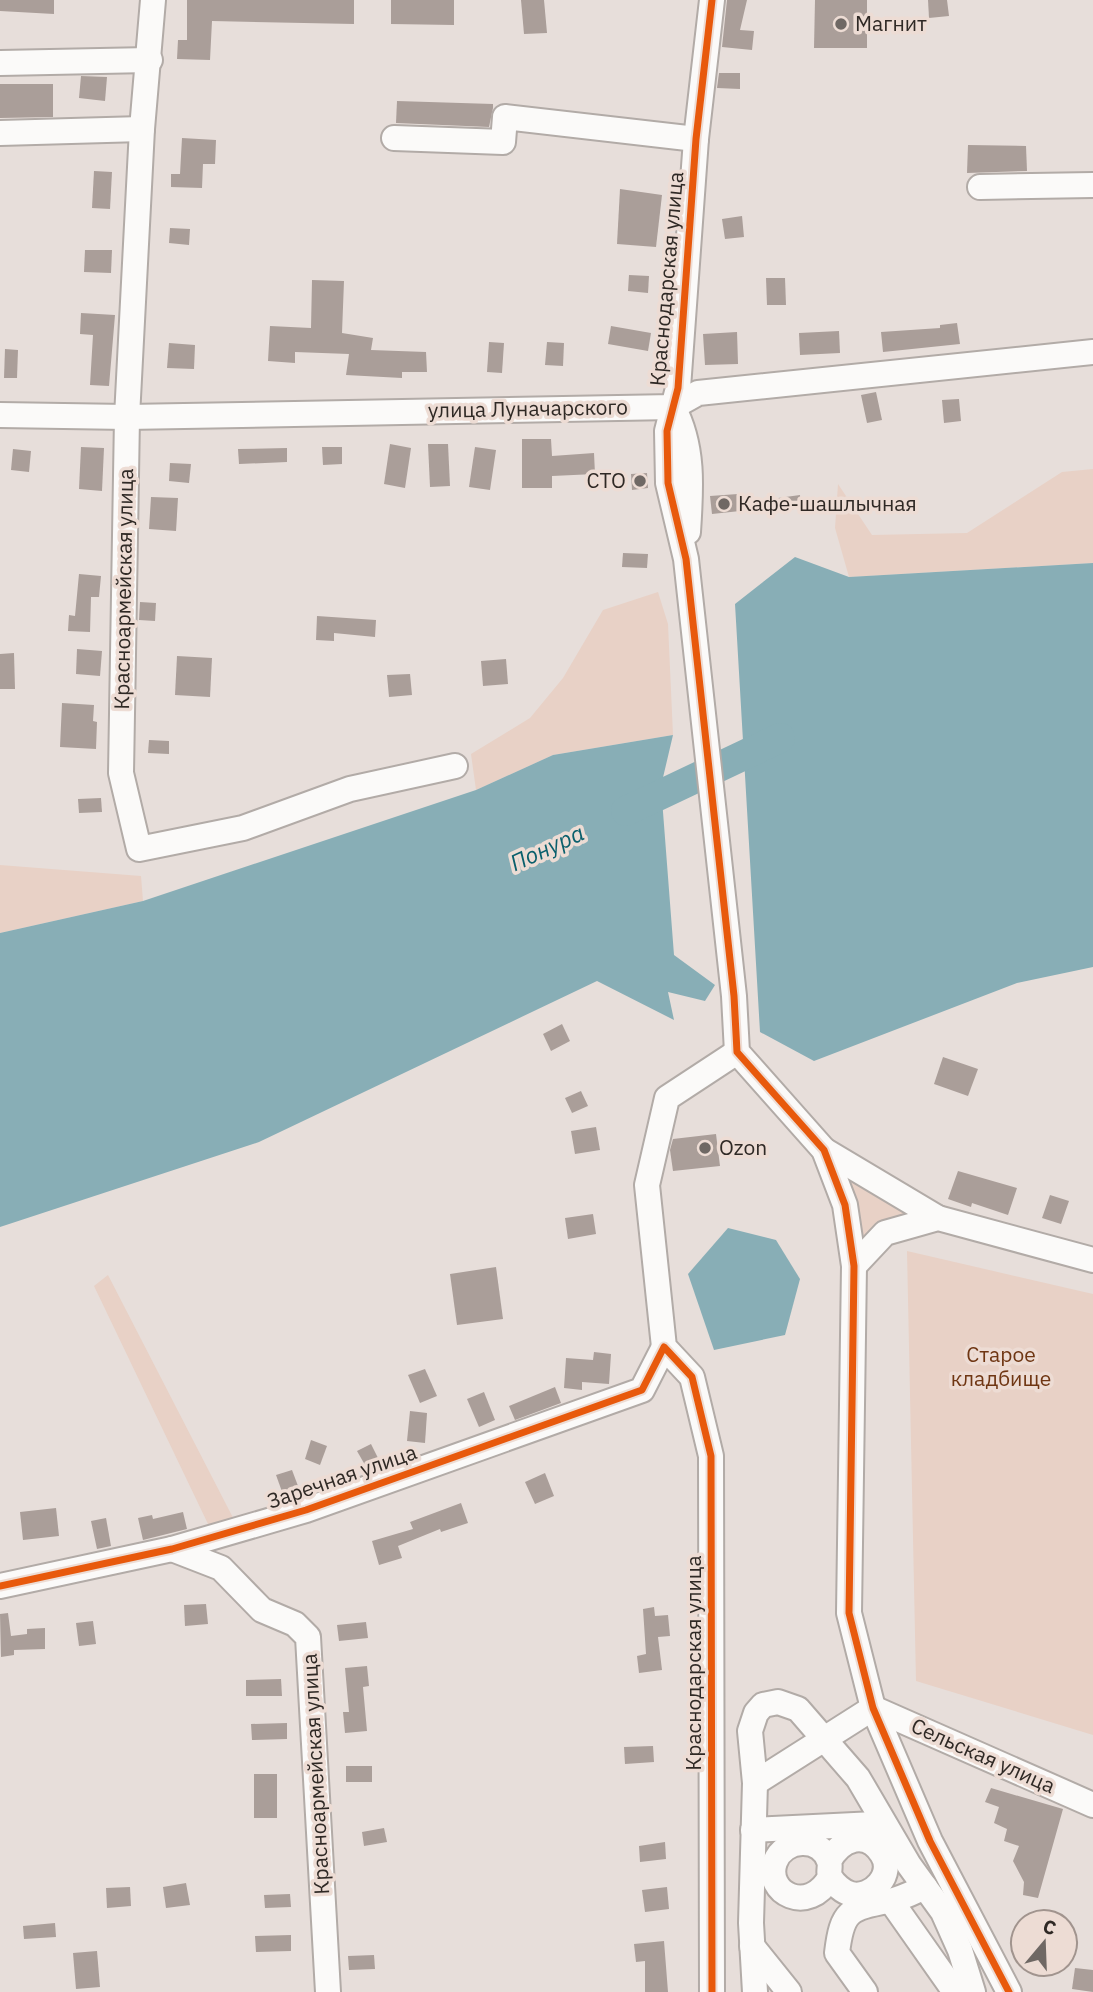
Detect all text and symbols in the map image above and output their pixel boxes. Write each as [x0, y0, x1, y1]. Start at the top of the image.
place label: Магнит [855, 9, 927, 37]
marker: Магнит [833, 16, 849, 32]
street label: Краснодарская улица [643, 170, 689, 387]
street label: улица Луначарского [428, 392, 628, 424]
place label: СТО [587, 466, 626, 494]
street label: Красноармейская улица [107, 468, 139, 710]
marker: СТО [632, 473, 648, 489]
place label: Кафе-шашлычная [738, 489, 917, 517]
marker: Кафе-шашлычная [716, 496, 732, 512]
water label: Понура [505, 817, 589, 877]
place label: Ozon [719, 1133, 767, 1161]
marker: Ozon [697, 1140, 713, 1156]
park label: Старое кладбище [951, 1340, 1051, 1392]
street label: Заречная улица [263, 1437, 420, 1515]
street label: Краснодарская улица [679, 1555, 707, 1771]
street label: Красноармейская улица [295, 1653, 335, 1895]
street label: Сельская улица [907, 1711, 1060, 1799]
north arrow [1009, 1908, 1079, 1978]
text: С [1040, 1914, 1059, 1940]

